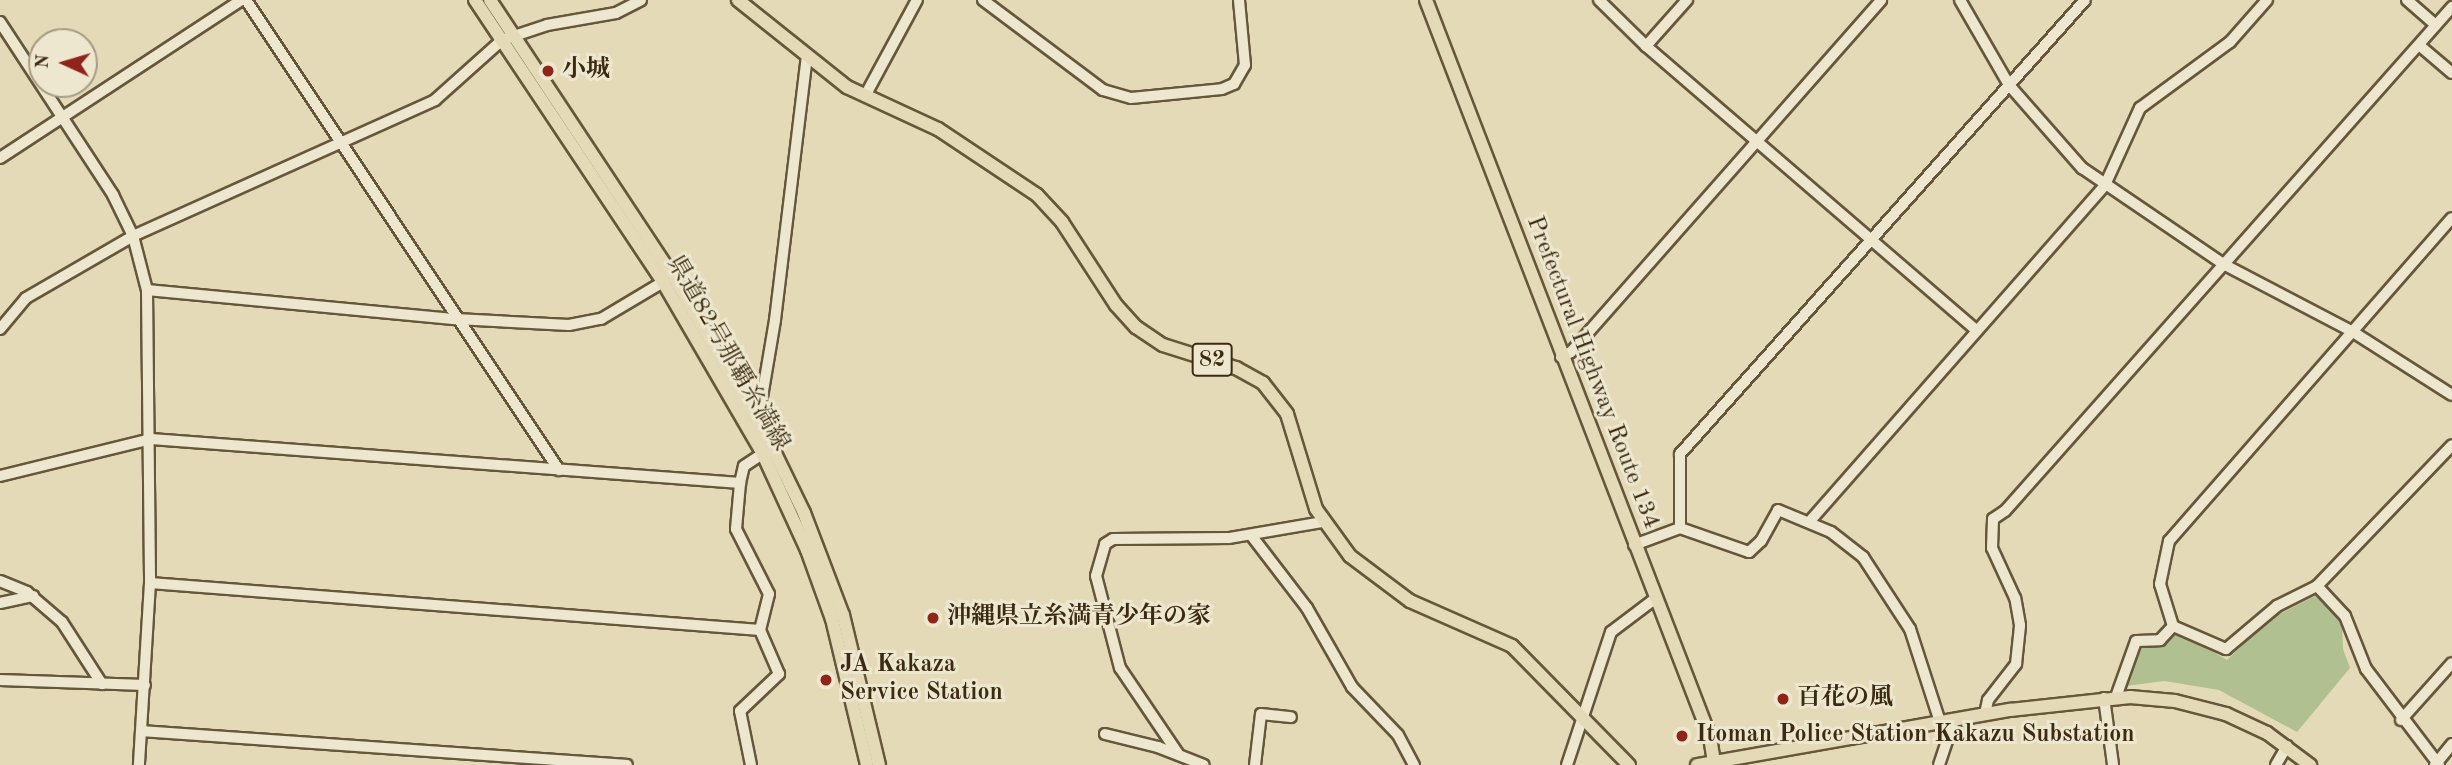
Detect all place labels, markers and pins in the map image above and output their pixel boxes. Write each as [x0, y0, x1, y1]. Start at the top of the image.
place label: 小城 [562, 57, 610, 85]
marker: 小城 [540, 63, 556, 79]
place label: 沖縄県立糸満青少年の家 [947, 604, 1211, 632]
marker: 沖縄県立糸満青少年の家 [925, 610, 941, 626]
place label: JA Kakaza Service Station [840, 652, 1003, 708]
marker: JA Kakaza Service Station [818, 672, 834, 688]
place label: 百花の風 [1797, 685, 1893, 713]
marker: 百花の風 [1775, 691, 1791, 707]
place label: Itoman Police Station Kakazu Substation [1696, 722, 2135, 750]
marker: Itoman Police Station Kakazu Substation [1674, 728, 1690, 744]

